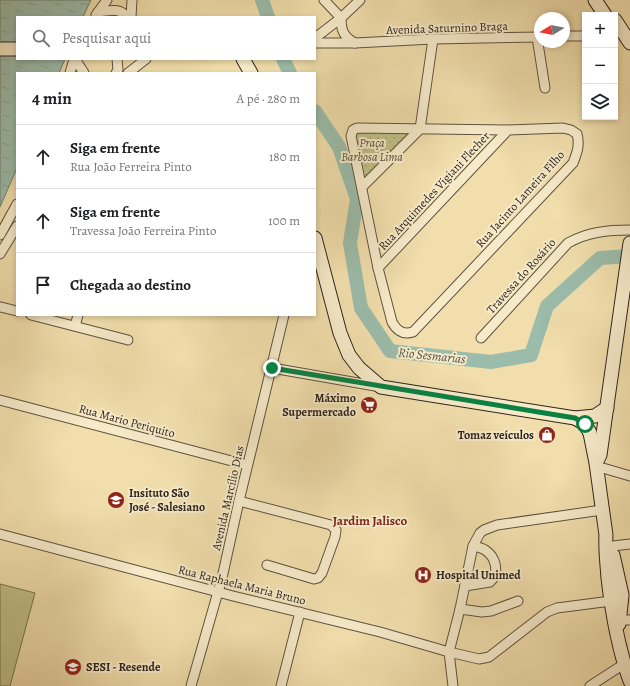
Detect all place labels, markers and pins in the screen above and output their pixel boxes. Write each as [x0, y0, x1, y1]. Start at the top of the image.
place label: Máximo Supermercado [282, 390, 356, 420]
supermarket icon: Máximo Supermercado [359, 395, 379, 415]
shop icon: Tomaz veículos [537, 425, 557, 445]
place label: Tomaz veículos [458, 427, 534, 443]
place label: Insituto São José - Salesiano [129, 485, 205, 515]
school or university icon: Insituto São José - Salesiano [106, 490, 126, 510]
hospital icon: Hospital Unimed [413, 565, 433, 585]
place label: Hospital Unimed [436, 567, 521, 583]
school or university icon: SESI - Resende [63, 657, 83, 677]
place label: SESI - Resende [86, 659, 161, 675]

